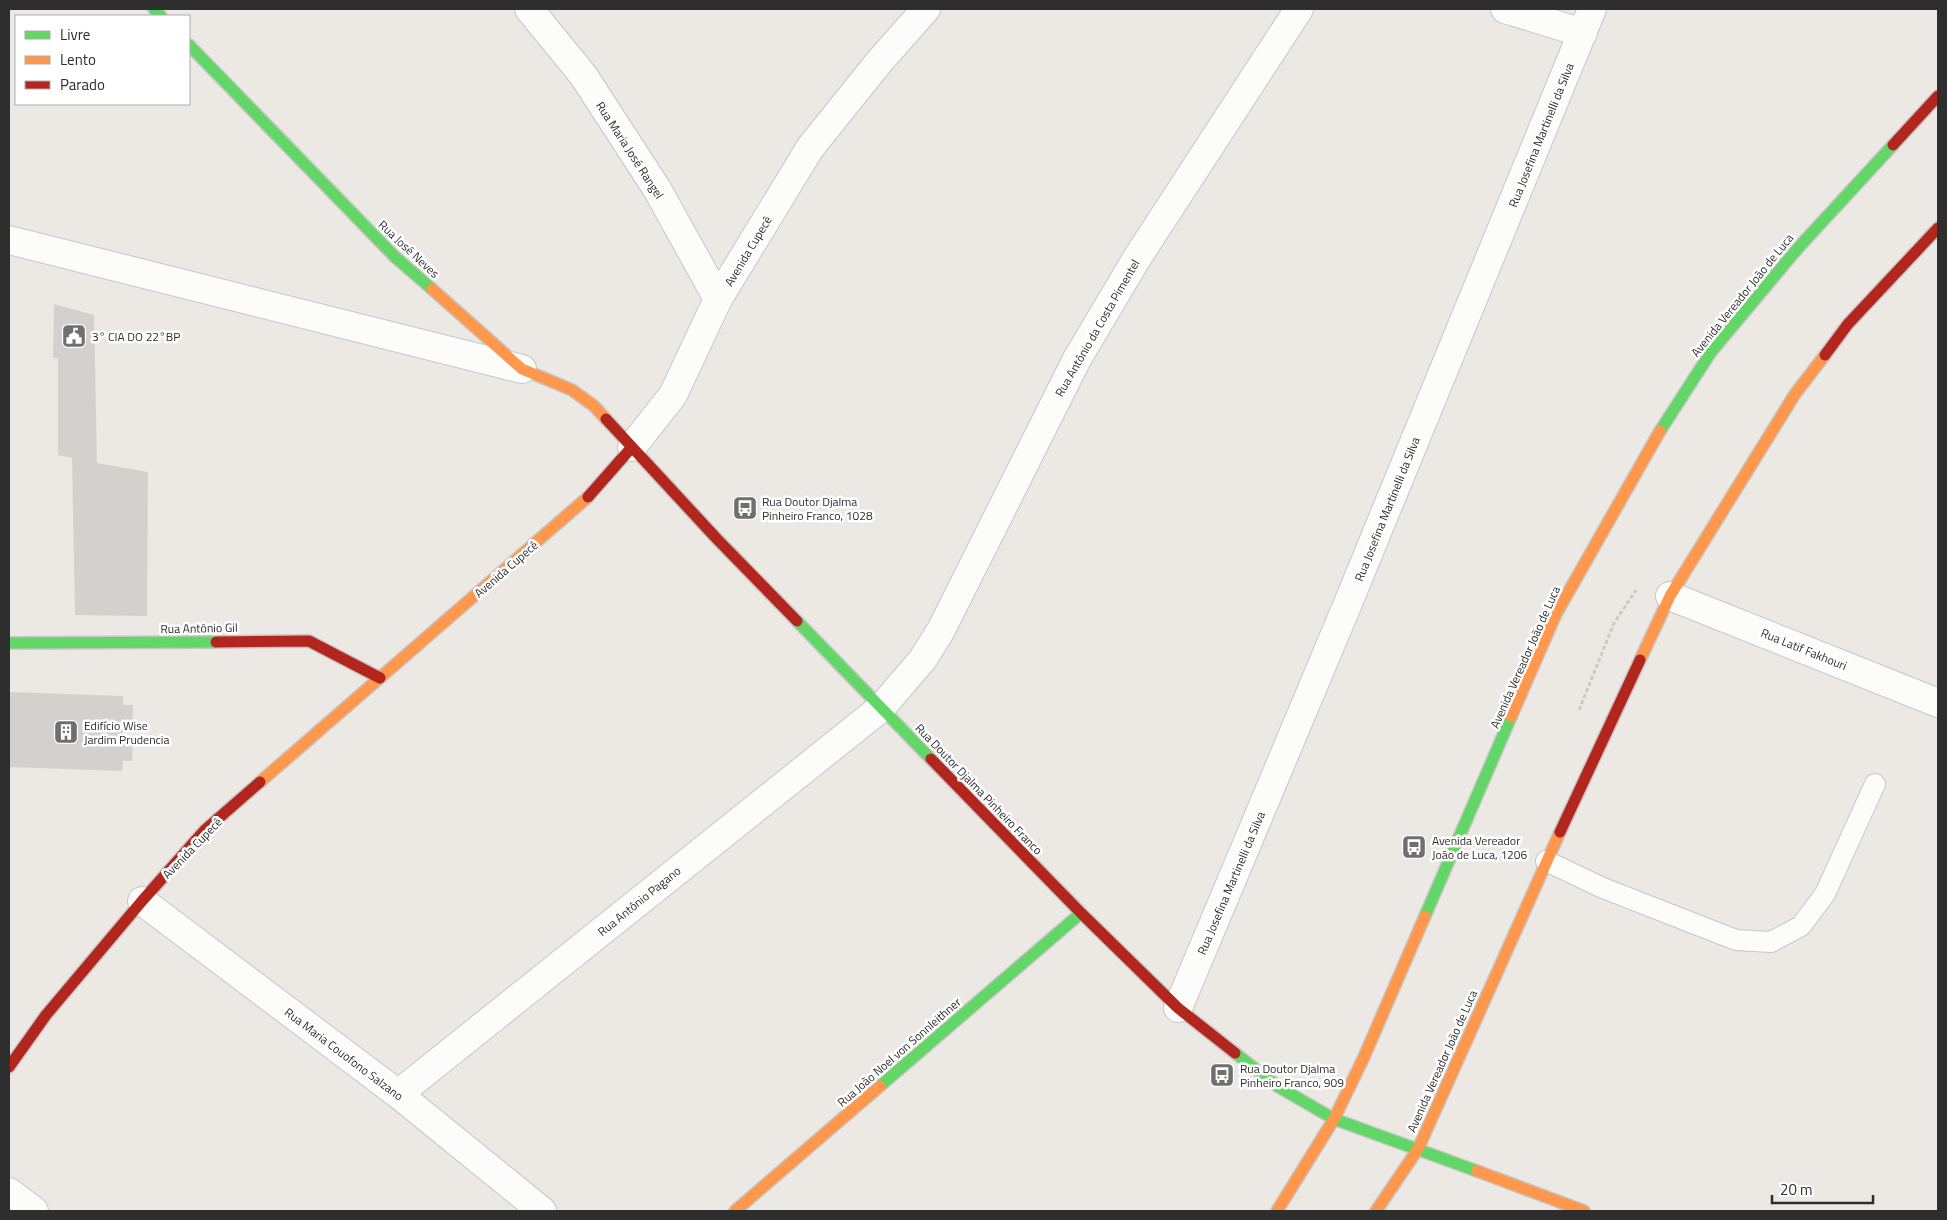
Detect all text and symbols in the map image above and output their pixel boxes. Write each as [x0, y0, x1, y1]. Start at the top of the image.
legend [15, 15, 190, 105]
text: Livre [60, 23, 90, 46]
text: Lento [60, 48, 96, 71]
street label: Rua Josefina Martinelli da Silva [1503, 60, 1579, 210]
text: Parado [60, 73, 105, 96]
street label: Rua Maria José Rangel [591, 98, 669, 202]
street label: Avenida Cupecê [719, 212, 777, 290]
street label: Rua José Neves [374, 216, 444, 283]
street label: Avenida Vereador João de Luca [1686, 229, 1798, 361]
street label: Rua Antônio da Costa Pimentel [1050, 256, 1144, 400]
public building icon: 3° CIA DO 22°BP [61, 323, 87, 349]
place label: 3° CIA DO 22°BP [92, 327, 180, 346]
street label: Rua Josefina Martinelli da Silva [1349, 434, 1425, 584]
place label: Rua Doutor Djalma Pinheiro Franco, 1028 [762, 492, 873, 525]
bus stop icon: Rua Doutor Djalma Pinheiro Franco, 1028 [732, 495, 758, 521]
street label: Avenida Cupecê [470, 536, 542, 602]
street label: Avenida Vereador João de Luca [1485, 583, 1565, 731]
street label: Rua Antônio Gil [160, 618, 238, 638]
street label: Rua Latif Fakhouri [1758, 623, 1850, 675]
place label: Edifício Wise Jardim Prudencia [84, 716, 170, 749]
building icon: Edifício Wise Jardim Prudencia [53, 719, 79, 745]
street label: Rua Doutor Djalma Pinheiro Franco [911, 719, 1047, 859]
street label: Rua Josefina Martinelli da Silva [1192, 808, 1270, 958]
street label: Avenida Cupecê [158, 813, 226, 883]
place label: Avenida Vereador João de Luca, 1206 [1432, 831, 1528, 864]
bus stop icon: Avenida Vereador João de Luca, 1206 [1401, 834, 1427, 860]
street label: Rua Antônio Pagano [593, 861, 685, 941]
street label: Avenida Vereador João de Luca [1402, 987, 1482, 1135]
street label: Rua João Noel von Sonnleithner [833, 993, 965, 1111]
street label: Rua Maria Couofono Salzano [281, 1003, 407, 1105]
place label: Rua Doutor Djalma Pinheiro Franco, 909 [1240, 1059, 1344, 1092]
bus stop icon: Rua Doutor Djalma Pinheiro Franco, 909 [1209, 1062, 1235, 1088]
scale bar [1772, 1172, 1873, 1204]
text: 20 m [1780, 1178, 1813, 1201]

